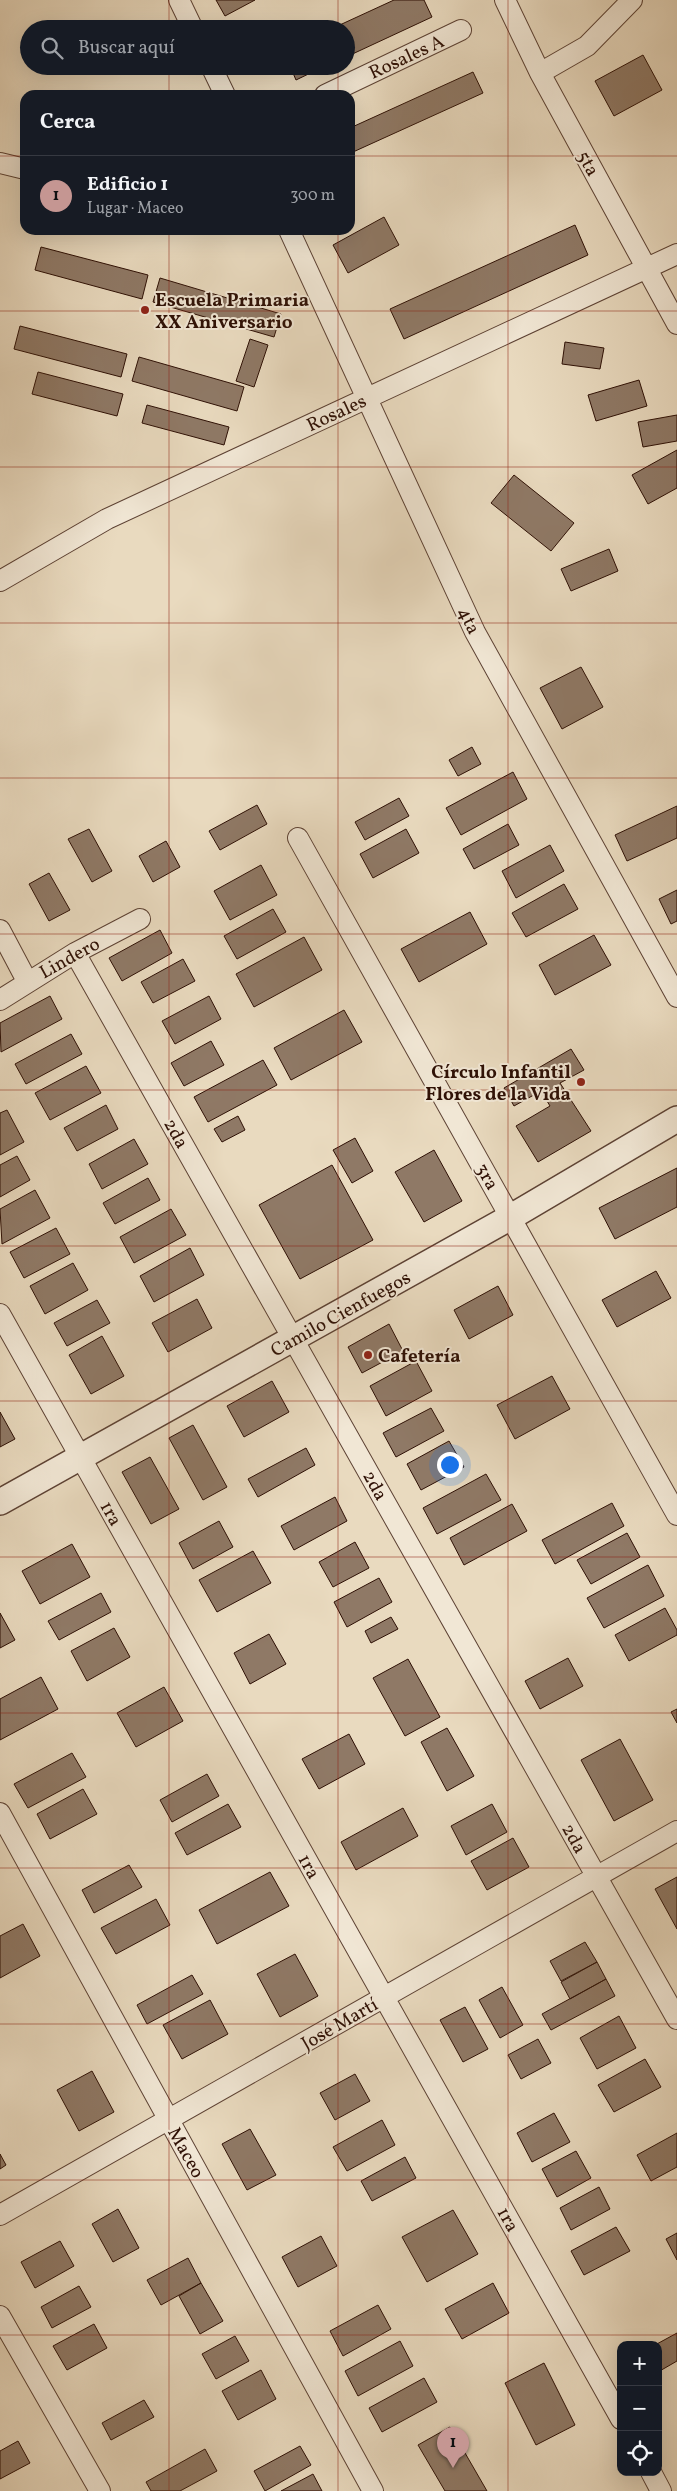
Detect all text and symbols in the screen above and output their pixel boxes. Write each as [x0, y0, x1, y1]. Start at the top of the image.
search box [20, 20, 355, 75]
street label: Rosales A [365, 29, 449, 87]
icon: search [38, 34, 66, 62]
text: Buscar aquí [78, 35, 175, 61]
text: Cerca [40, 108, 95, 137]
street label: 5ta [570, 147, 605, 181]
text: Edificio 1 [87, 172, 168, 198]
text: 1 [53, 185, 59, 207]
text: 300 m [290, 185, 335, 207]
text: Lugar · Maceo [87, 198, 183, 220]
place label: Escuela Primaria XX Aniversario [155, 288, 309, 336]
marker: Escuela Primaria XX Aniversario [139, 304, 151, 316]
street label: Rosales [303, 389, 371, 439]
street label: 4ta [450, 603, 486, 639]
street label: Lindero [35, 932, 105, 986]
place label: Círculo Infantil Flores de la Vida [425, 1060, 571, 1108]
marker: Círculo Infantil Flores de la Vida [575, 1076, 587, 1088]
street label: 2da [157, 1114, 194, 1154]
street label: 3ra [468, 1159, 504, 1195]
street label: Camilo Cienfuegos [266, 1265, 416, 1364]
place label: Cafetería [378, 1344, 461, 1370]
marker: Cafetería [362, 1349, 374, 1361]
your location [437, 1452, 463, 1478]
street label: 2da [356, 1466, 393, 1506]
street label: 1ra [93, 1497, 128, 1531]
street label: 2da [555, 1819, 592, 1859]
street label: 1ra [291, 1850, 326, 1884]
street label: José Martí [297, 1992, 383, 2057]
street label: Maceo [161, 2123, 210, 2183]
street label: 1ra [490, 2203, 525, 2237]
map controls [617, 2341, 662, 2476]
button: + [617, 2341, 662, 2386]
button: − [617, 2386, 662, 2431]
pin: 1 [437, 2427, 469, 2468]
button: locate [617, 2431, 662, 2476]

